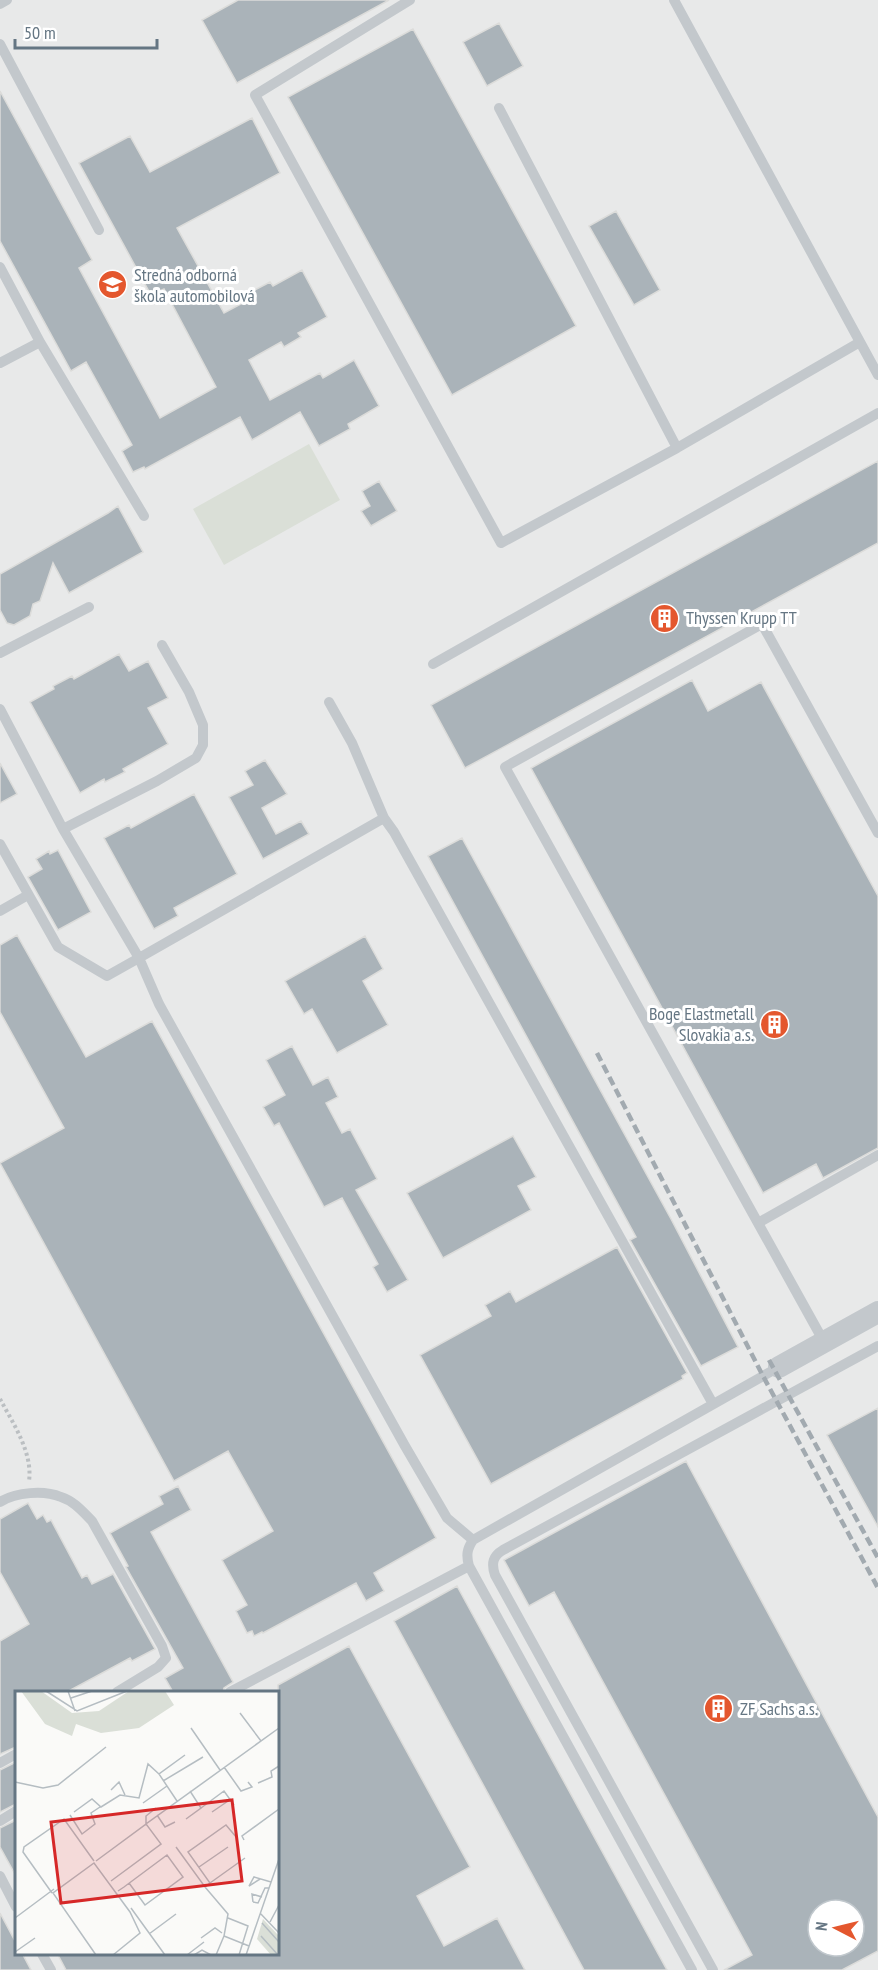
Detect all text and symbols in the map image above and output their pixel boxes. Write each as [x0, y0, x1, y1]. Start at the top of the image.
scale bar [15, 12, 158, 50]
text: 50 m [24, 21, 56, 44]
place label: Stredná odborná škola automobilová [134, 263, 255, 307]
school or university icon: Stredná odborná škola automobilová [97, 269, 129, 301]
building icon: Thyssen Krupp TT [649, 602, 681, 634]
place label: Thyssen Krupp TT [686, 606, 797, 629]
place label: Boge Elastmetall Slovakia a.s. [649, 1002, 755, 1046]
building icon: Boge Elastmetall Slovakia a.s. [759, 1008, 791, 1040]
inset map [15, 1691, 279, 1955]
building icon: ZF Sachs a.s. [703, 1693, 735, 1725]
place label: ZF Sachs a.s. [740, 1697, 818, 1720]
north arrow [806, 1898, 866, 1958]
text: N [811, 1921, 832, 1932]

